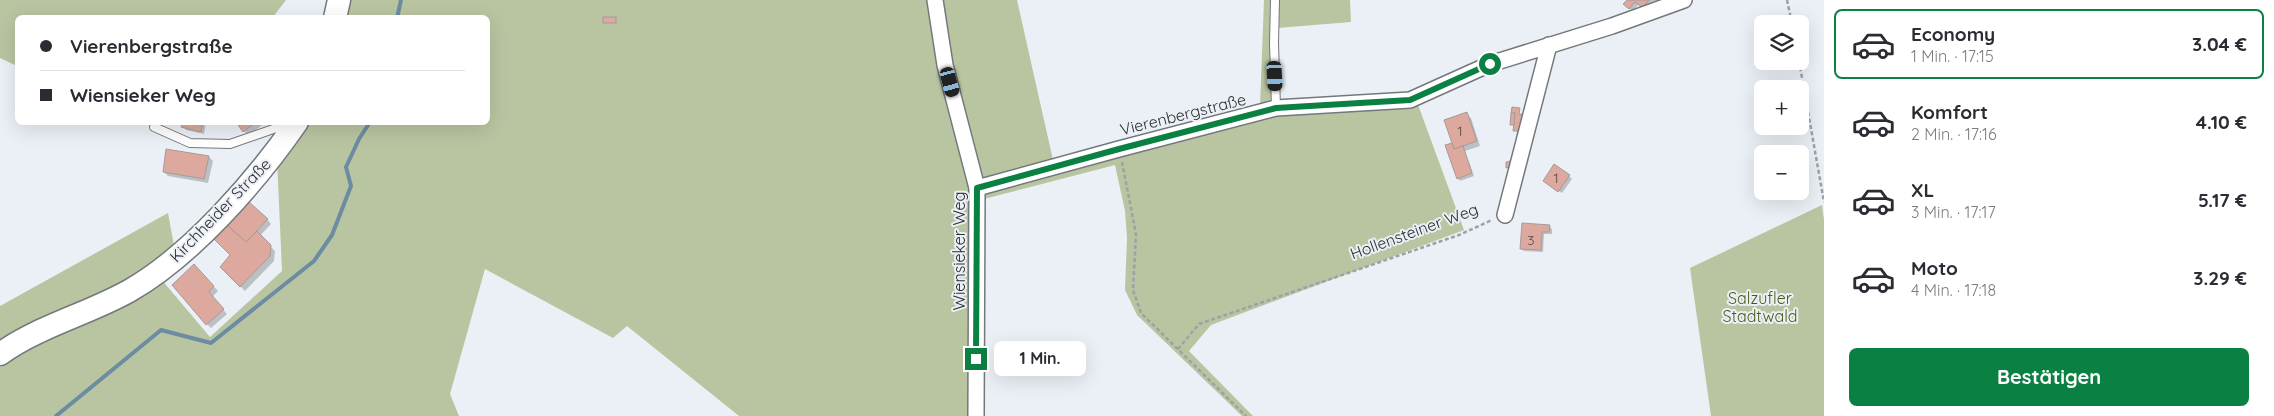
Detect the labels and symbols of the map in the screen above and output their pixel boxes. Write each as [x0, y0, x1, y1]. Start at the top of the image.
route start [1479, 53, 1501, 75]
car [1266, 61, 1283, 91]
car [938, 66, 961, 98]
street label: Vierenbergstraße [1118, 89, 1248, 139]
house number: 1 [1457, 122, 1463, 140]
street label: Kirchheider Straße [165, 154, 275, 266]
house number: 1 [1553, 169, 1559, 187]
street label: Wiensieker Weg [949, 191, 969, 311]
street label: Hollensteiner Weg [1347, 199, 1481, 263]
house number: 3 [1527, 231, 1535, 249]
park label: Salzufler Stadtwald [1723, 288, 1797, 326]
callout: 1 Min. [994, 342, 1086, 376]
route end [965, 348, 987, 370]

